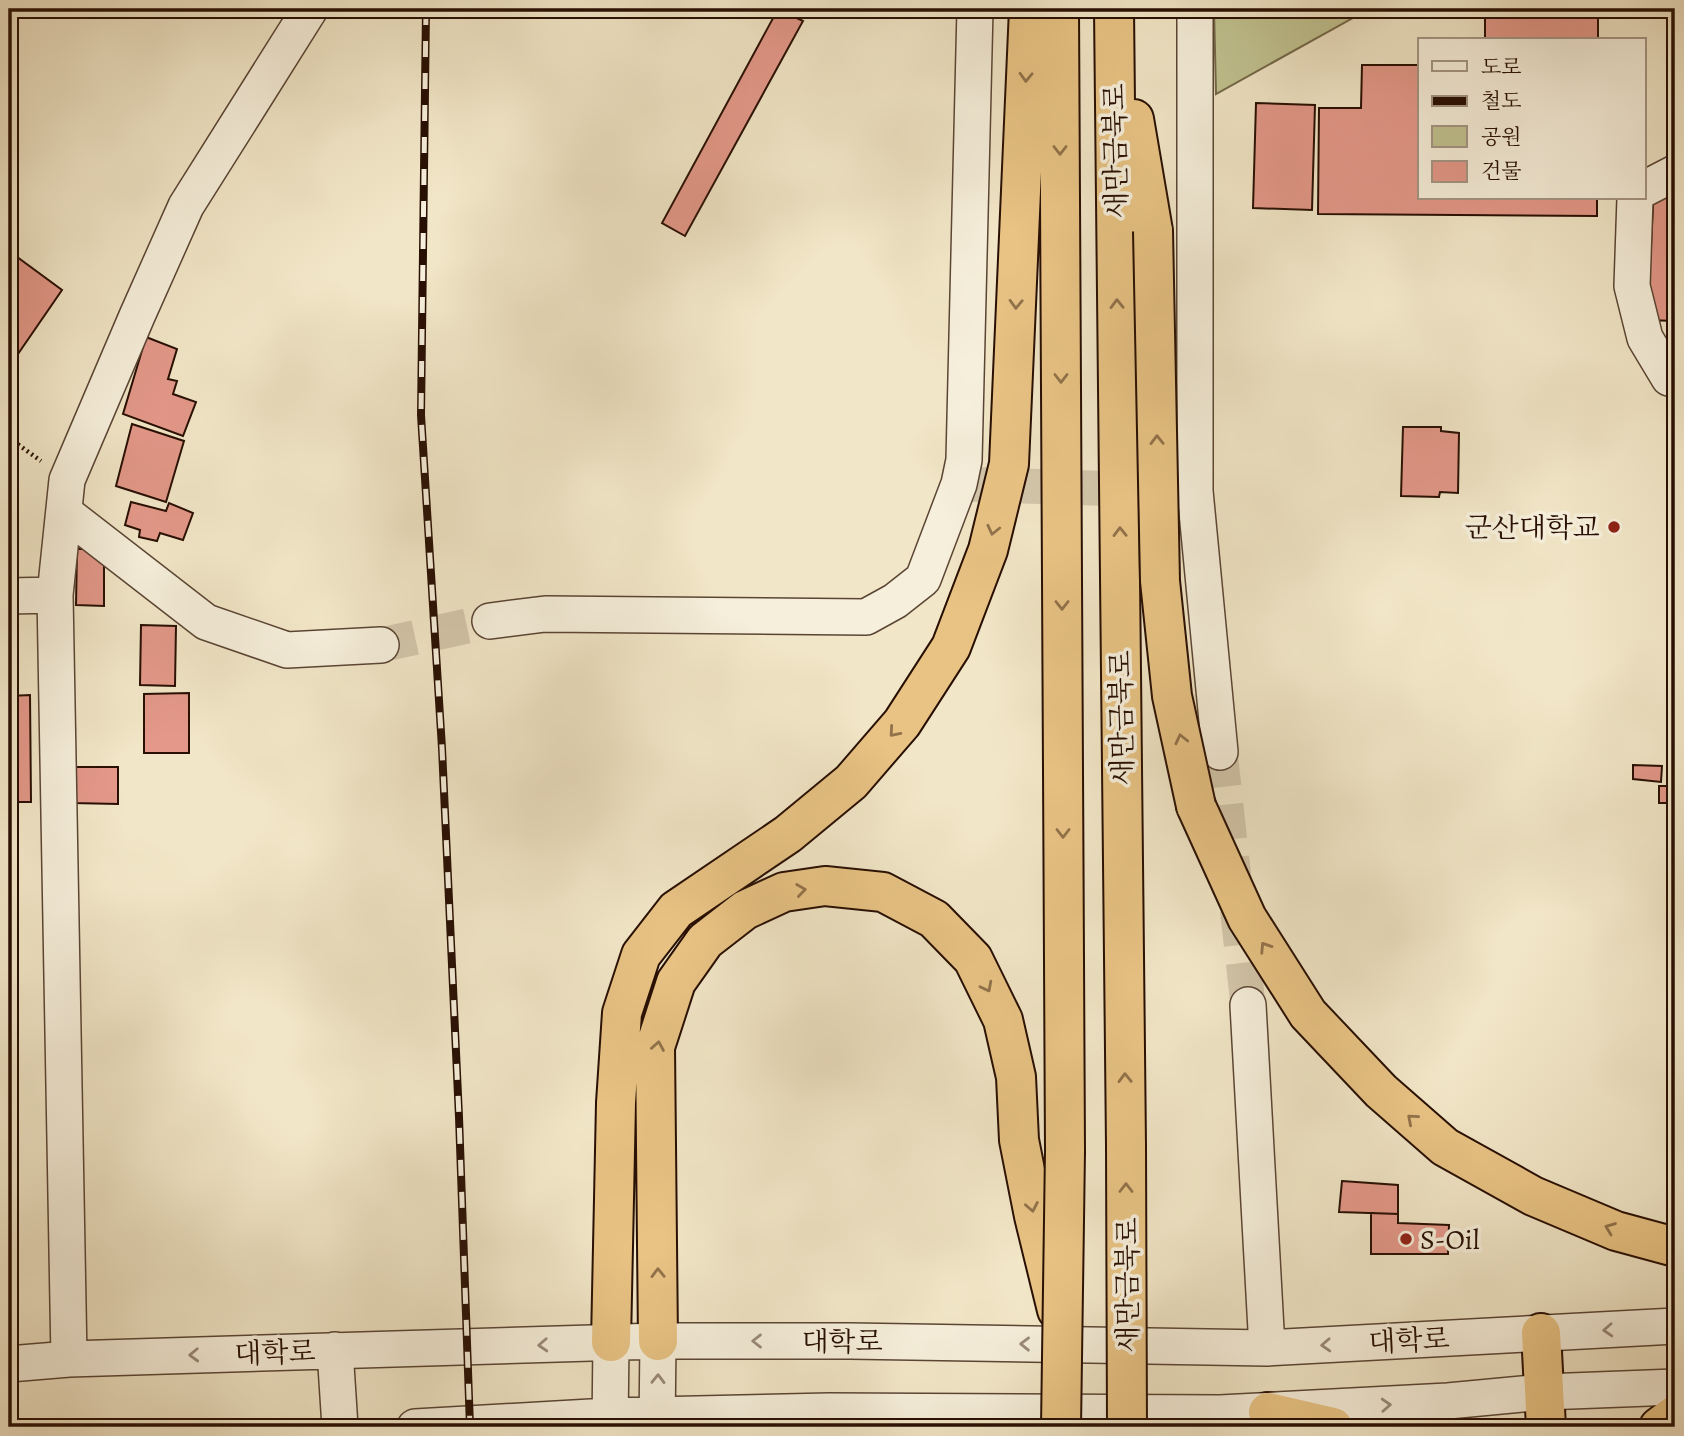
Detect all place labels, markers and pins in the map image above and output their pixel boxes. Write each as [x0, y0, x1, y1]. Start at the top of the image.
place label: 군산대학교 [1465, 509, 1600, 547]
marker: 군산대학교 [1606, 519, 1622, 535]
place label: S-Oil [1420, 1221, 1480, 1259]
marker: S-Oil [1398, 1231, 1414, 1247]

